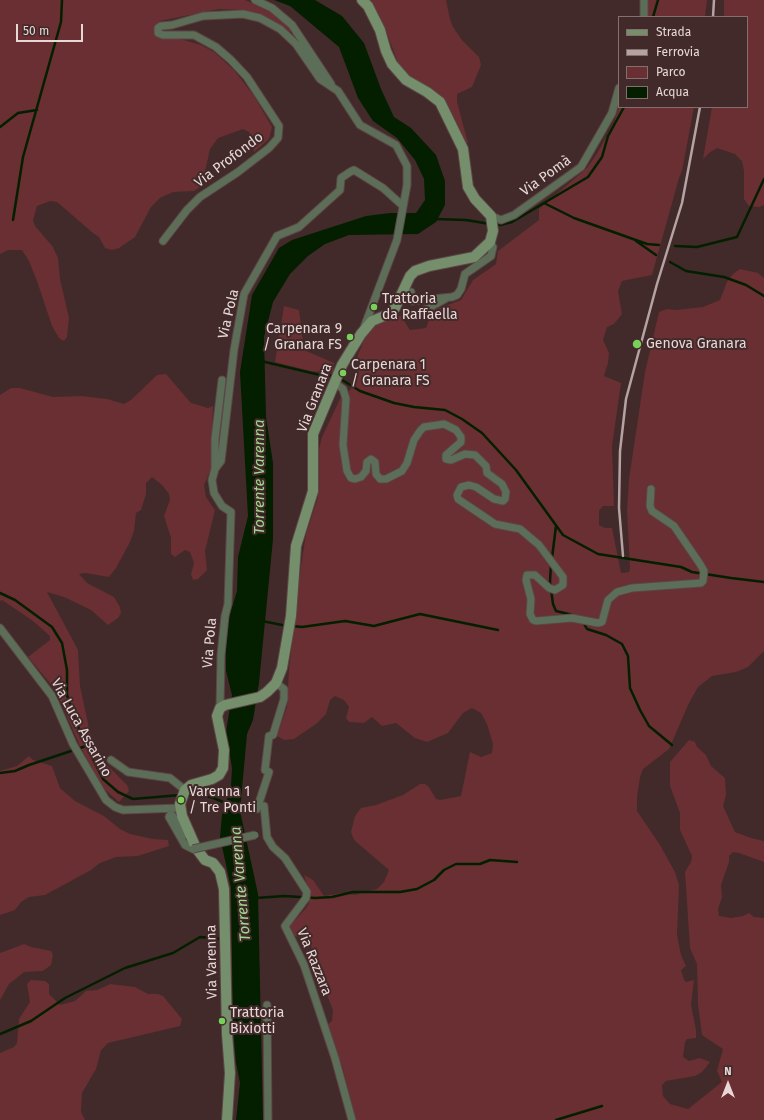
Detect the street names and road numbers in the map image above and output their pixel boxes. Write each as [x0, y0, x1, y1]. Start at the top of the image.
street label: Via Profondo [191, 129, 267, 191]
street label: Via Pomà [517, 152, 575, 200]
street label: Via Pola [215, 287, 243, 341]
street label: Via Granara [294, 361, 336, 435]
street label: Via Pola [199, 617, 221, 669]
street label: Via Luca Assarino [47, 676, 115, 780]
street label: Via Varenna [203, 925, 221, 999]
street label: Via Razzara [293, 926, 335, 998]

